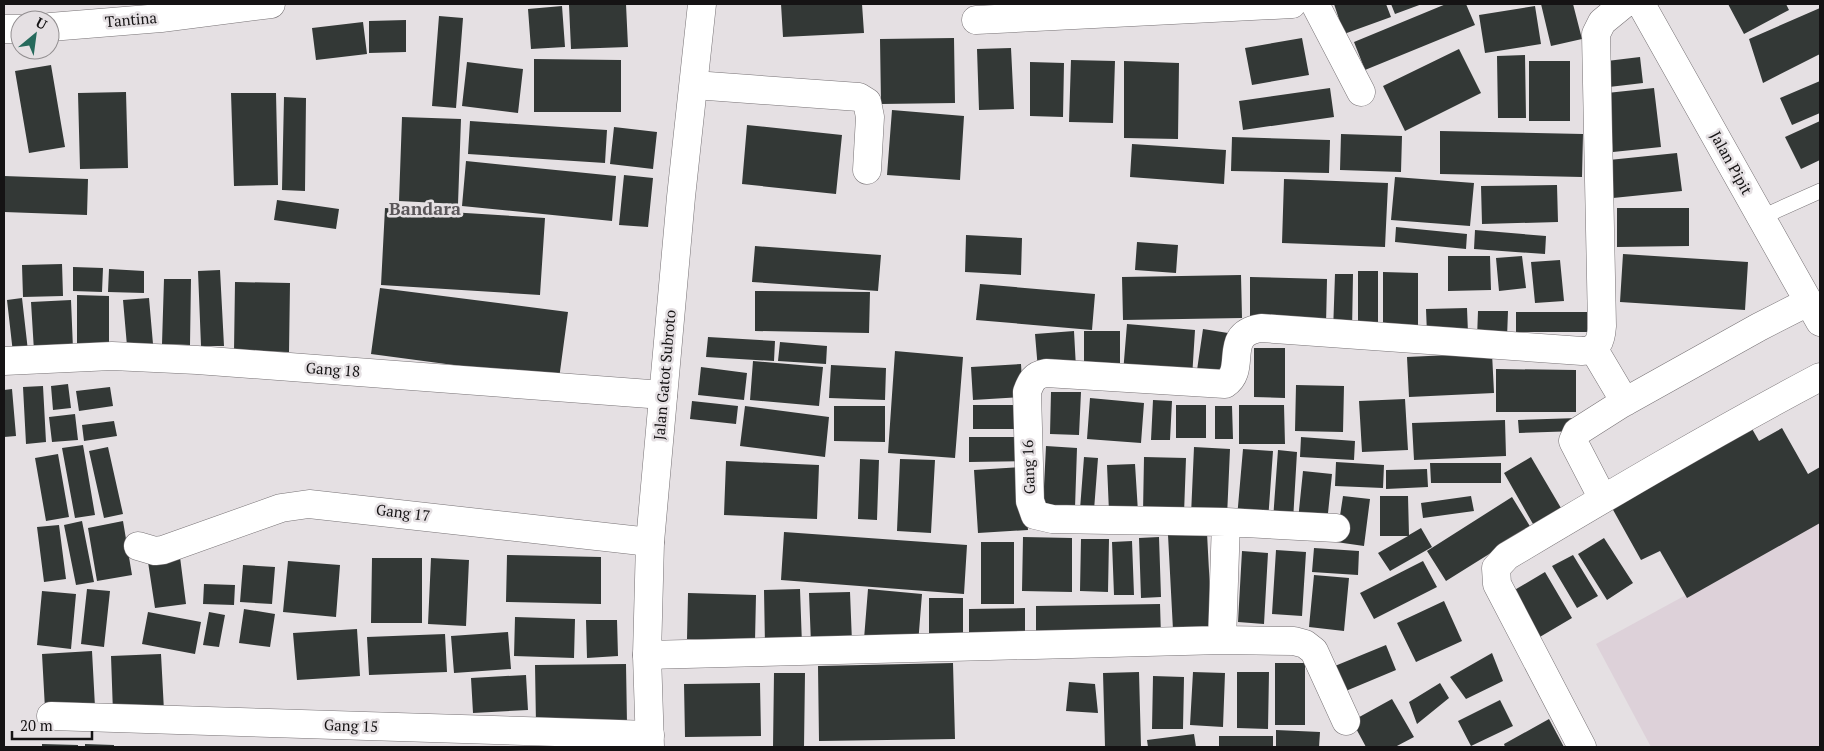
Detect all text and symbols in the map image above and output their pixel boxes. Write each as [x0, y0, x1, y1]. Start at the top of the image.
street label: Tantina [104, 7, 158, 31]
north arrow [10, 10, 60, 60]
text: U [33, 12, 51, 34]
street label: Jalan Pipit [1706, 127, 1758, 198]
district label: Bandara [389, 196, 461, 220]
street label: Jalan Gatot Subroto [648, 309, 680, 441]
street label: Gang 18 [305, 357, 361, 381]
street label: Gang 16 [1017, 440, 1039, 495]
street label: Gang 17 [375, 499, 431, 525]
scale bar [12, 708, 92, 740]
street label: Gang 15 [324, 714, 379, 736]
text: 20 m [20, 715, 53, 735]

